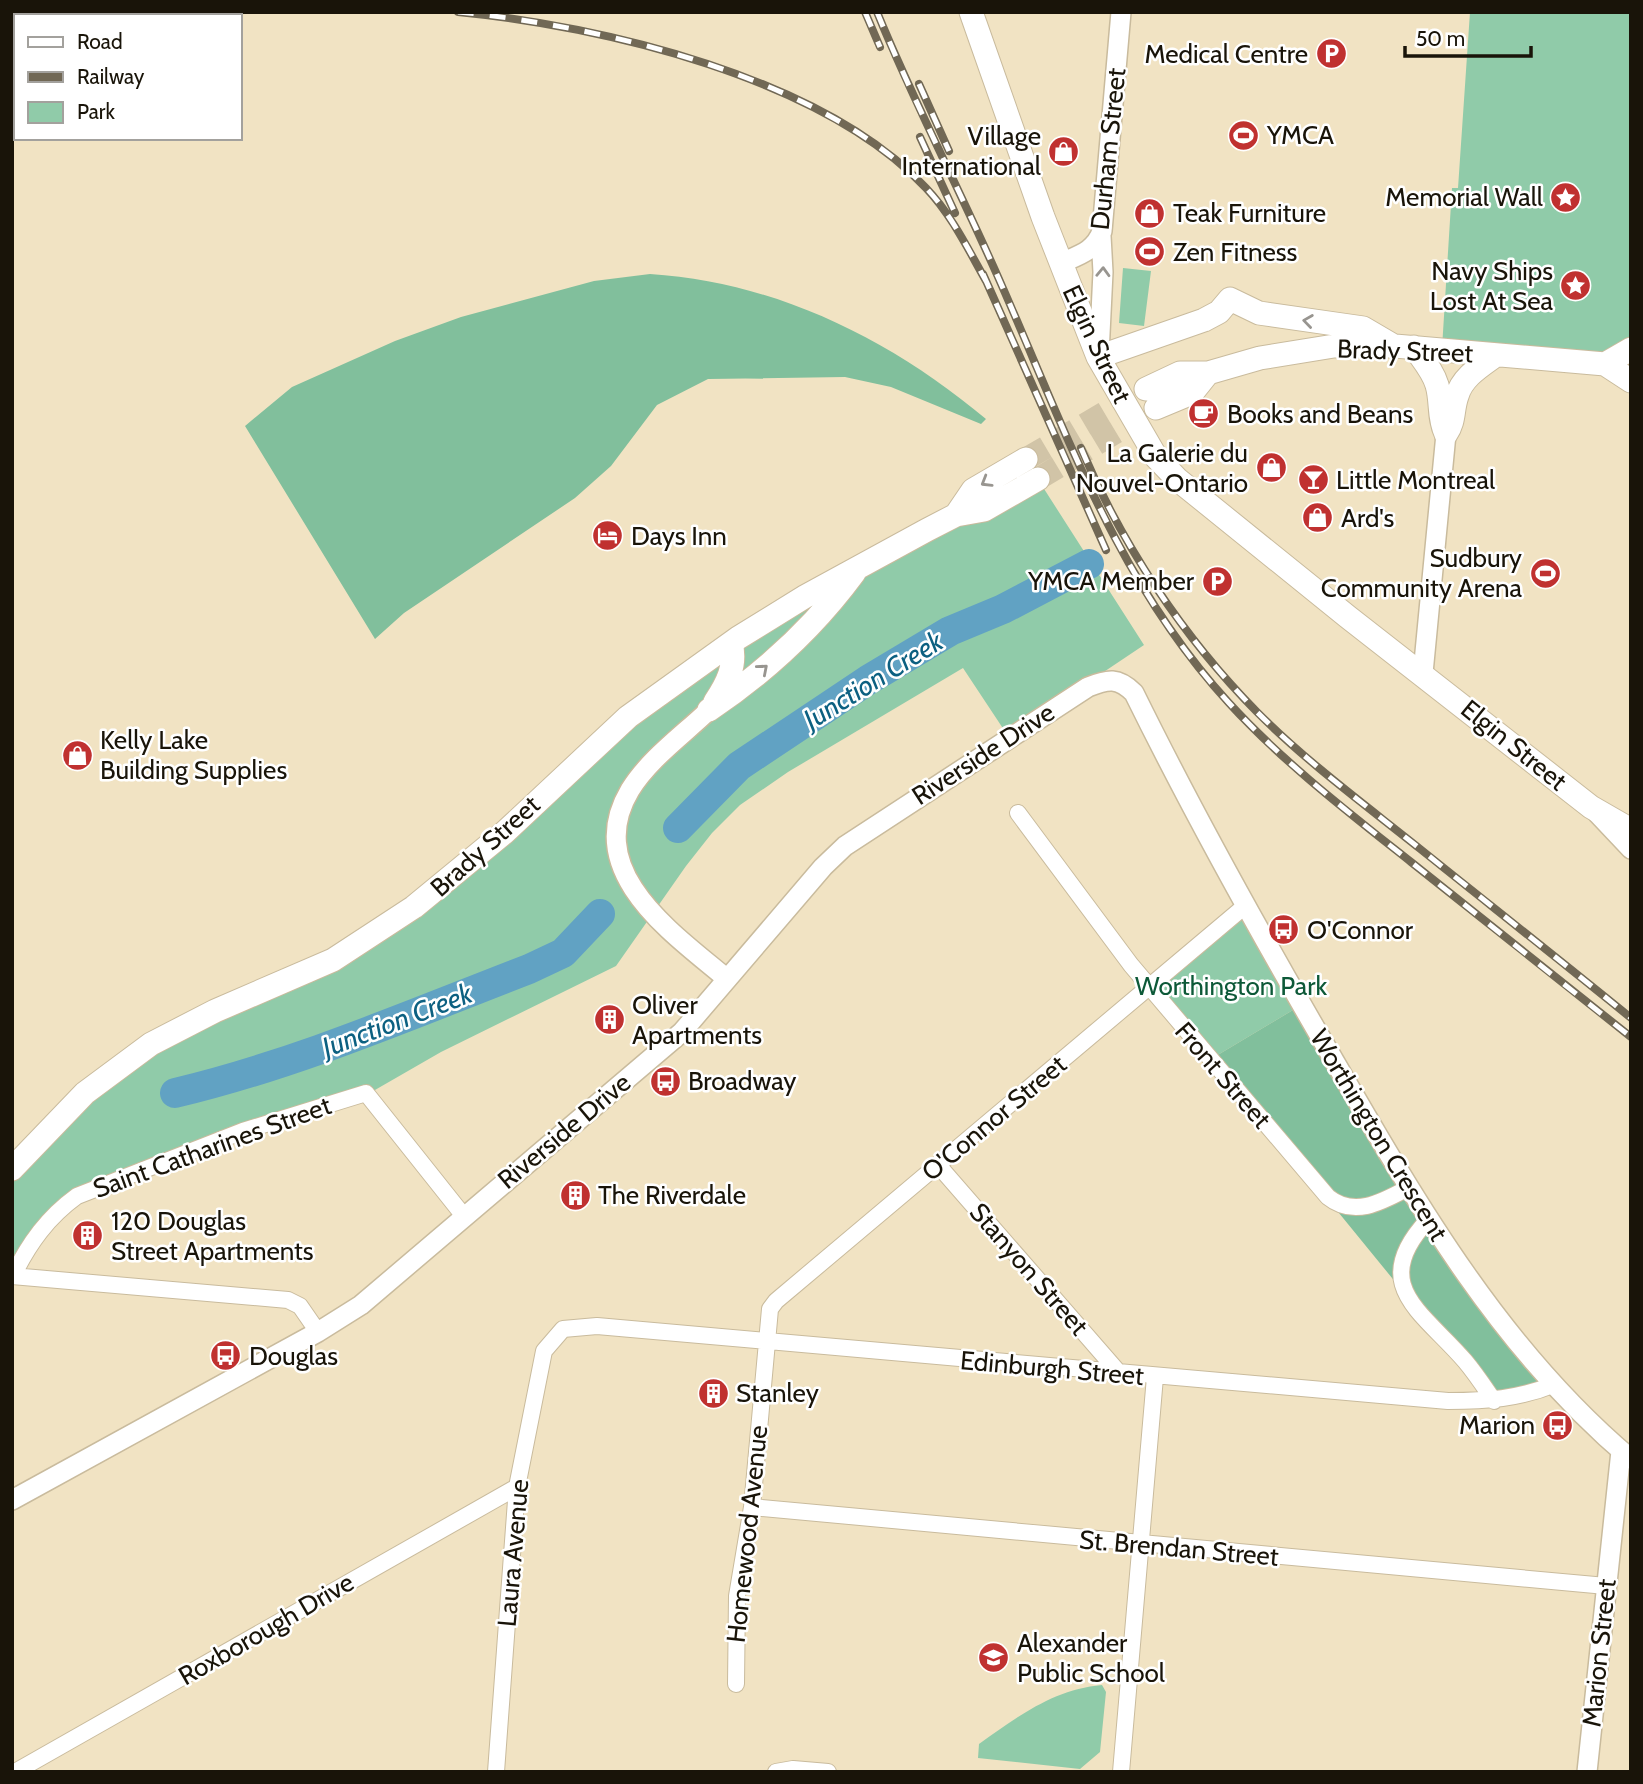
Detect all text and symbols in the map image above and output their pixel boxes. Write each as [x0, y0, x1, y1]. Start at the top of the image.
legend [14, 14, 242, 140]
scale bar [1405, 14, 1531, 58]
text: 50 m [1416, 26, 1465, 51]
text: Road [77, 29, 123, 54]
parking icon: Medical Centre [1314, 37, 1348, 71]
place label: Medical Centre [1144, 38, 1308, 70]
text: Railway [77, 64, 145, 89]
street label: Durham Street [1084, 66, 1132, 232]
text: Park [77, 99, 115, 124]
sports icon: YMCA [1227, 118, 1261, 152]
place label: YMCA [1266, 119, 1334, 151]
place label: Village International [902, 120, 1041, 182]
shop icon: Village International [1047, 134, 1081, 168]
place icon: Memorial Wall [1549, 180, 1583, 214]
place label: Memorial Wall [1385, 181, 1543, 213]
shop icon: Teak Furniture [1133, 196, 1167, 230]
place label: Teak Furniture [1173, 197, 1326, 229]
sports icon: Zen Fitness [1133, 235, 1167, 269]
place label: Zen Fitness [1173, 236, 1298, 268]
place label: Navy Ships Lost At Sea [1430, 255, 1554, 317]
one-way arrow [1095, 266, 1111, 277]
place icon: Navy Ships Lost At Sea [1559, 269, 1593, 303]
street label: Elgin Street [1056, 280, 1138, 408]
one-way arrow [1302, 314, 1313, 329]
street label: Brady Street [1336, 333, 1474, 369]
cafe icon: Books and Beans [1187, 397, 1221, 431]
place label: Books and Beans [1227, 398, 1414, 430]
place label: La Galerie du Nouvel-Ontario [1076, 437, 1248, 499]
shop icon: La Galerie du Nouvel-Ontario [1254, 451, 1288, 485]
bar icon: Little Montreal [1296, 463, 1330, 497]
place label: Little Montreal [1336, 464, 1495, 496]
one-way arrow [981, 474, 994, 487]
shop icon: Ard's [1301, 501, 1335, 535]
place label: Ard's [1341, 502, 1394, 534]
hotel icon: Days Inn [591, 519, 625, 553]
place label: Days Inn [631, 520, 727, 552]
place label: Sudbury Community Arena [1321, 542, 1523, 604]
sports icon: Sudbury Community Arena [1528, 556, 1562, 590]
parking icon: YMCA Member [1200, 564, 1234, 598]
place label: YMCA Member [1027, 565, 1195, 597]
water label: Junction Creek [794, 623, 950, 738]
one-way arrow [755, 665, 768, 677]
street label: Elgin Street [1455, 693, 1573, 797]
street label: Riverside Drive [906, 696, 1060, 812]
place label: Kelly Lake Building Supplies [100, 724, 287, 786]
shop icon: Kelly Lake Building Supplies [60, 738, 94, 772]
street label: Brady Street [424, 788, 546, 903]
bus stop icon: O'Connor [1267, 913, 1301, 947]
place label: O'Connor [1307, 914, 1414, 946]
park label: Worthington Park [1135, 970, 1327, 1002]
water label: Junction Creek [314, 975, 478, 1065]
place label: Oliver Apartments [632, 989, 762, 1051]
building icon: Oliver Apartments [592, 1003, 626, 1037]
street label: Front Street [1168, 1015, 1278, 1135]
street label: Worthington Crescent [1303, 1023, 1455, 1247]
street label: O'Connor Street [915, 1048, 1073, 1188]
bus stop icon: Broadway [648, 1064, 682, 1098]
place label: Broadway [688, 1065, 796, 1097]
street label: Riverside Drive [491, 1066, 637, 1196]
street label: Saint Catharines Street [89, 1089, 335, 1205]
building icon: The Riverdale [558, 1178, 592, 1212]
place label: The Riverdale [598, 1179, 746, 1211]
street label: Stanyon Street [963, 1196, 1095, 1342]
place label: 120 Douglas Street Apartments [111, 1205, 314, 1267]
building icon: 120 Douglas Street Apartments [71, 1219, 105, 1253]
bus stop icon: Douglas [209, 1339, 243, 1373]
place label: Douglas [249, 1340, 338, 1372]
street label: Edinburgh Street [959, 1344, 1145, 1392]
building icon: Stanley [696, 1376, 730, 1410]
place label: Stanley [736, 1377, 819, 1409]
bus stop icon: Marion [1541, 1408, 1575, 1442]
place label: Marion [1459, 1409, 1535, 1441]
street label: Homewood Avenue [720, 1424, 774, 1644]
street label: Laura Avenue [491, 1478, 535, 1628]
street label: St. Brendan Street [1078, 1523, 1280, 1573]
street label: Roxborough Drive [173, 1566, 359, 1692]
street label: Marion Street [1575, 1577, 1623, 1729]
place label: Alexander Public School [1017, 1627, 1165, 1689]
school or university icon: Alexander Public School [977, 1641, 1011, 1675]

